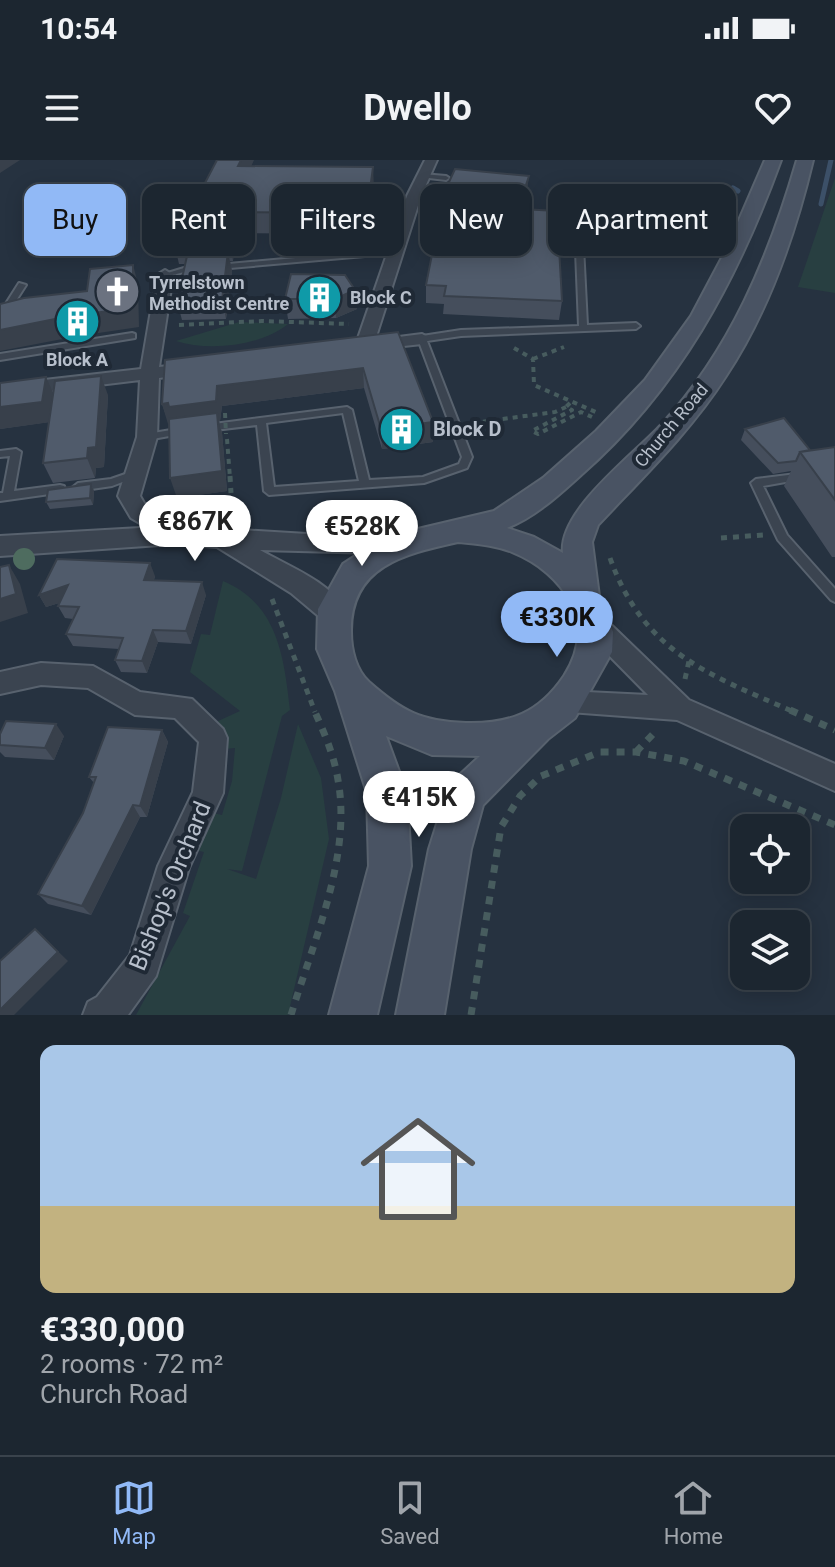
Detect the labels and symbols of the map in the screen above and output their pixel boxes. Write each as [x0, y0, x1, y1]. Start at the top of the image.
church icon: Tyrrelstown Methodist Centre [94, 268, 142, 316]
place label: Tyrrelstown Methodist Centre [149, 272, 290, 314]
building icon: Block C [295, 273, 343, 321]
place label: Block C [350, 287, 412, 308]
building icon: Block A [53, 297, 101, 345]
place label: Block A [46, 349, 109, 370]
street label: Church Road [630, 379, 712, 471]
building icon: Block D [378, 405, 426, 453]
place label: Block D [433, 417, 501, 441]
pin: €867K [139, 495, 251, 563]
pin: €528K [306, 500, 418, 568]
pin: €330K [501, 591, 613, 659]
pin: €415K [363, 771, 475, 839]
street label: Bishop's Orchard [123, 798, 217, 974]

